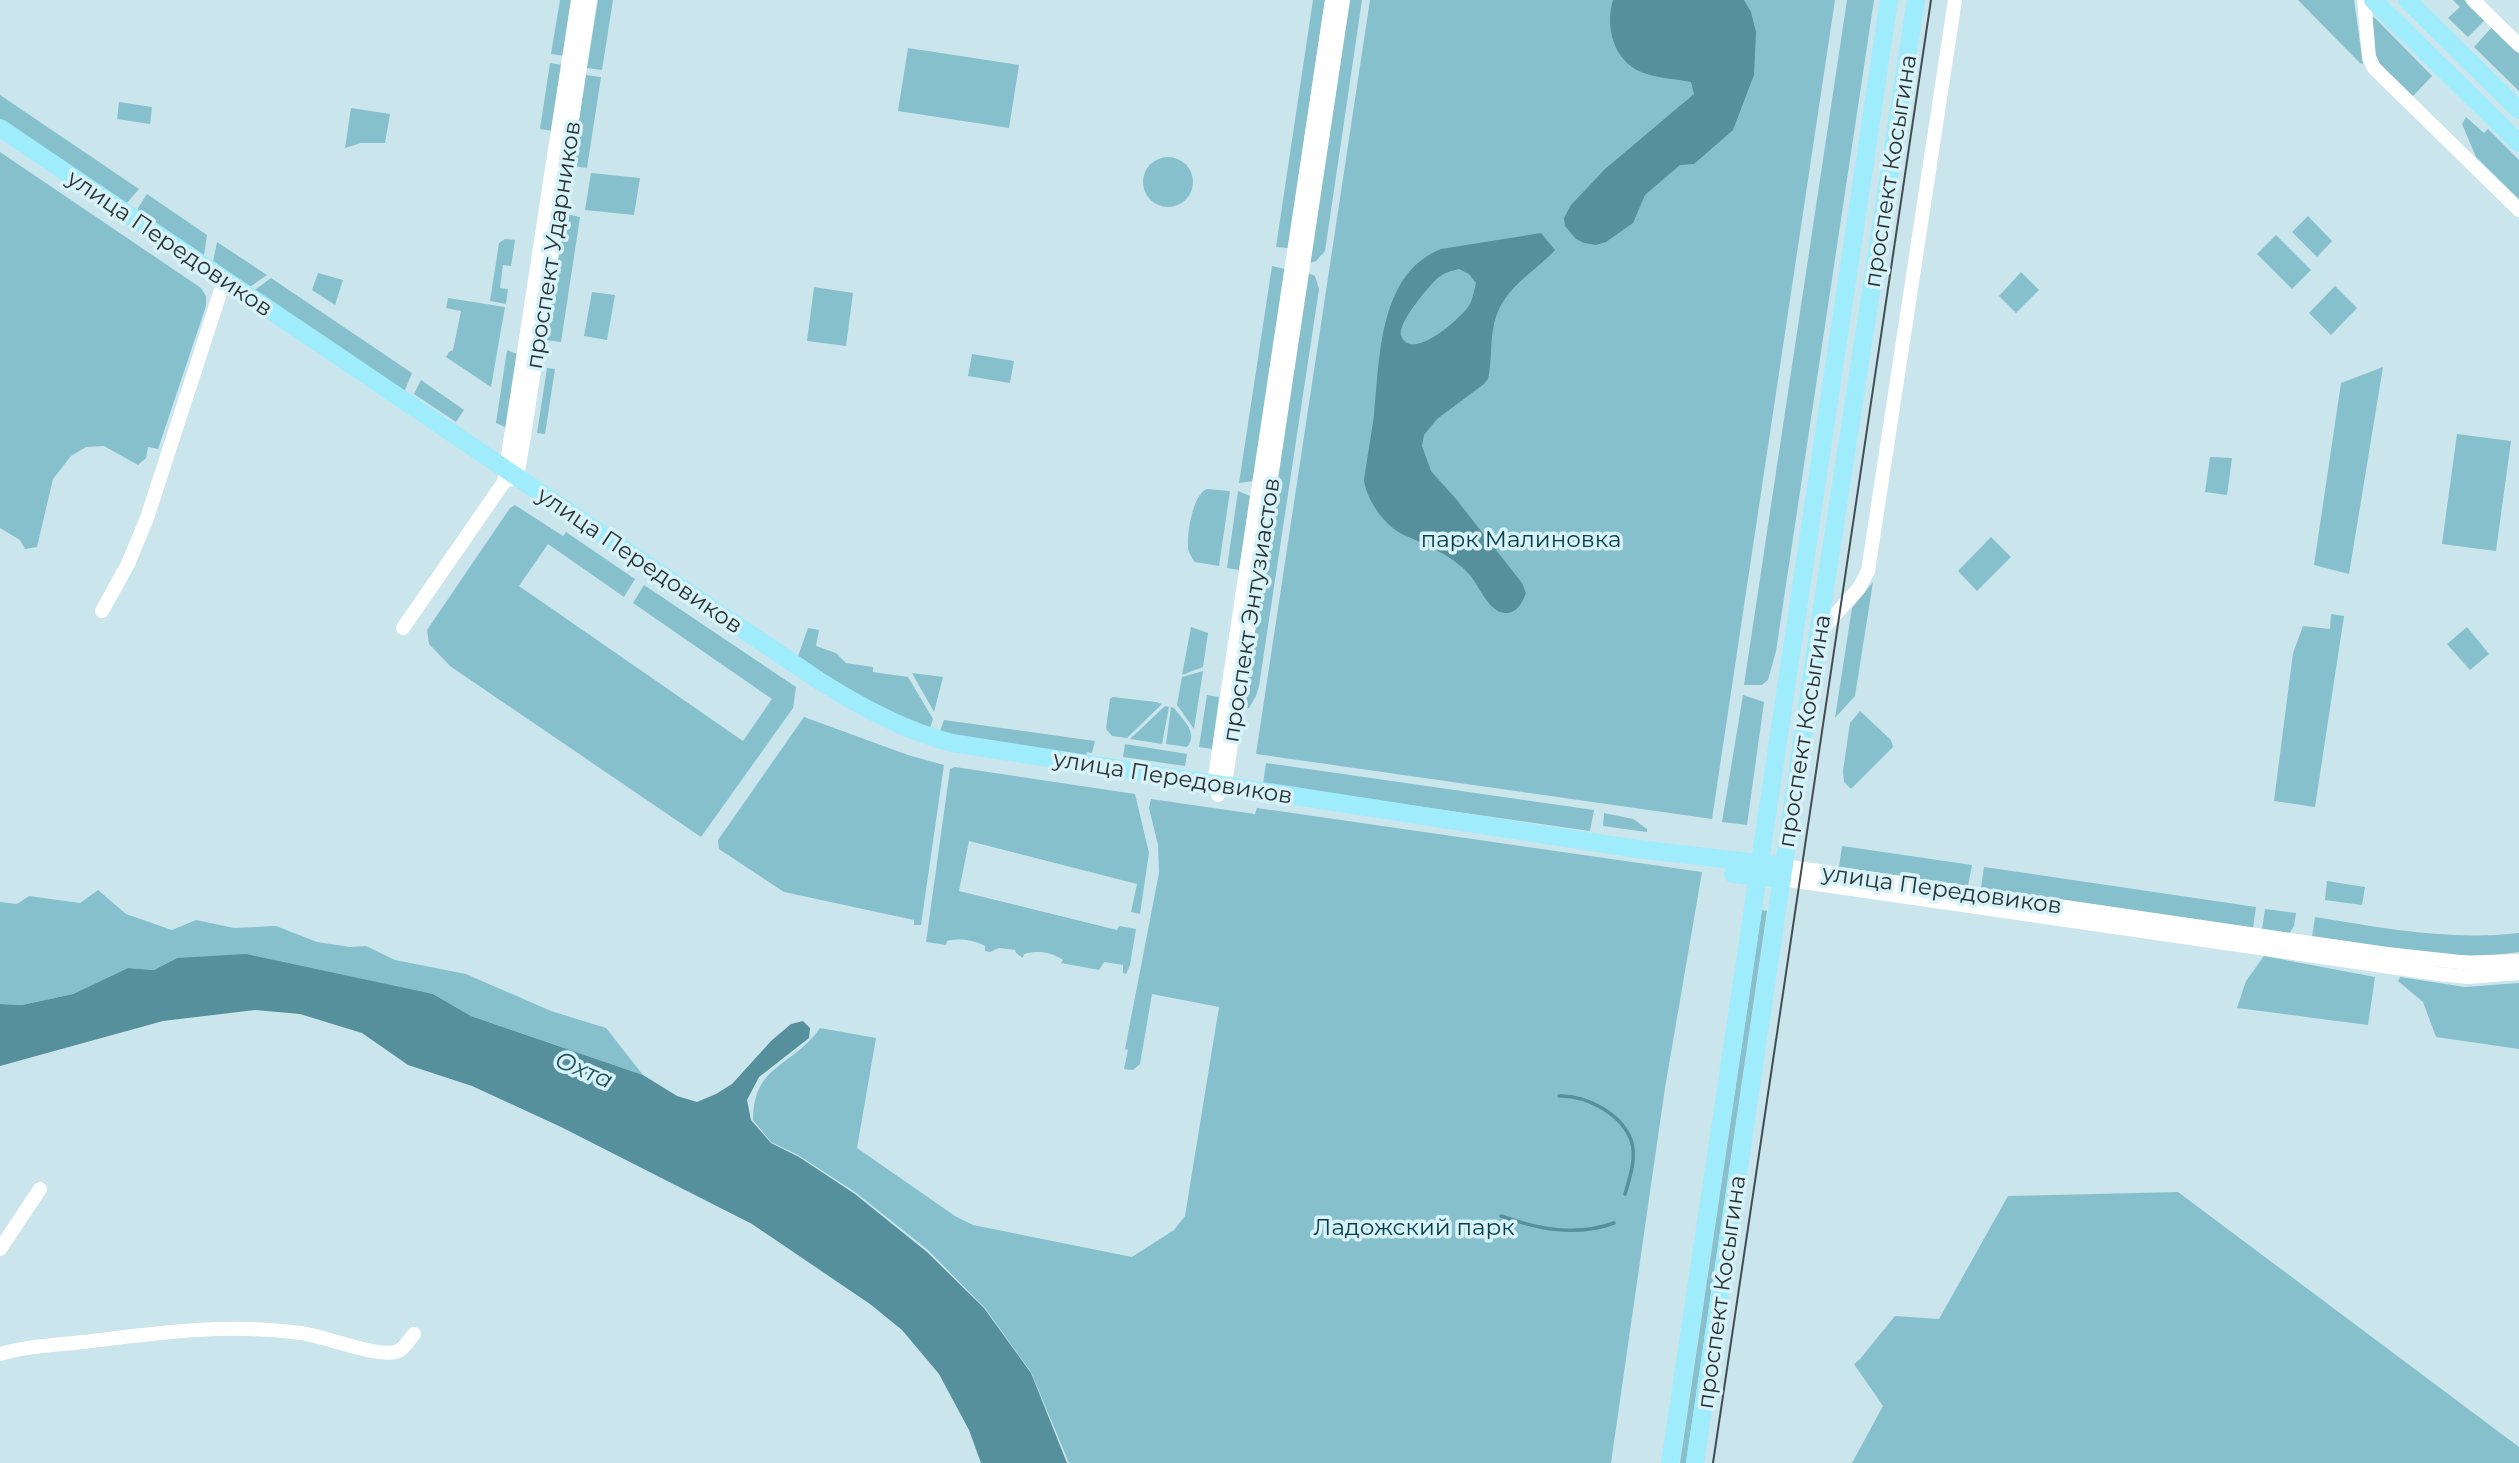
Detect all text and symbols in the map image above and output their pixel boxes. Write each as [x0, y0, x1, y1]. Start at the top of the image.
street label: проспект Косыгина [1858, 53, 1922, 289]
street label: проспект Ударников [520, 119, 586, 371]
street label: улица Передовиков [61, 163, 278, 322]
street label: проспект Энтузиастов [1216, 476, 1286, 744]
street label: улица Передовиков [531, 480, 748, 639]
park label: парк Малиновка [1421, 525, 1621, 553]
street label: проспект Косыгина [1772, 613, 1836, 849]
street label: улица Передовиков [1050, 744, 1295, 810]
street label: улица Передовиков [1819, 858, 2064, 920]
water label: Охта [551, 1044, 617, 1095]
street label: проспект Косыгина [1691, 1174, 1751, 1410]
park label: Ладожский парк [1313, 1213, 1515, 1241]

